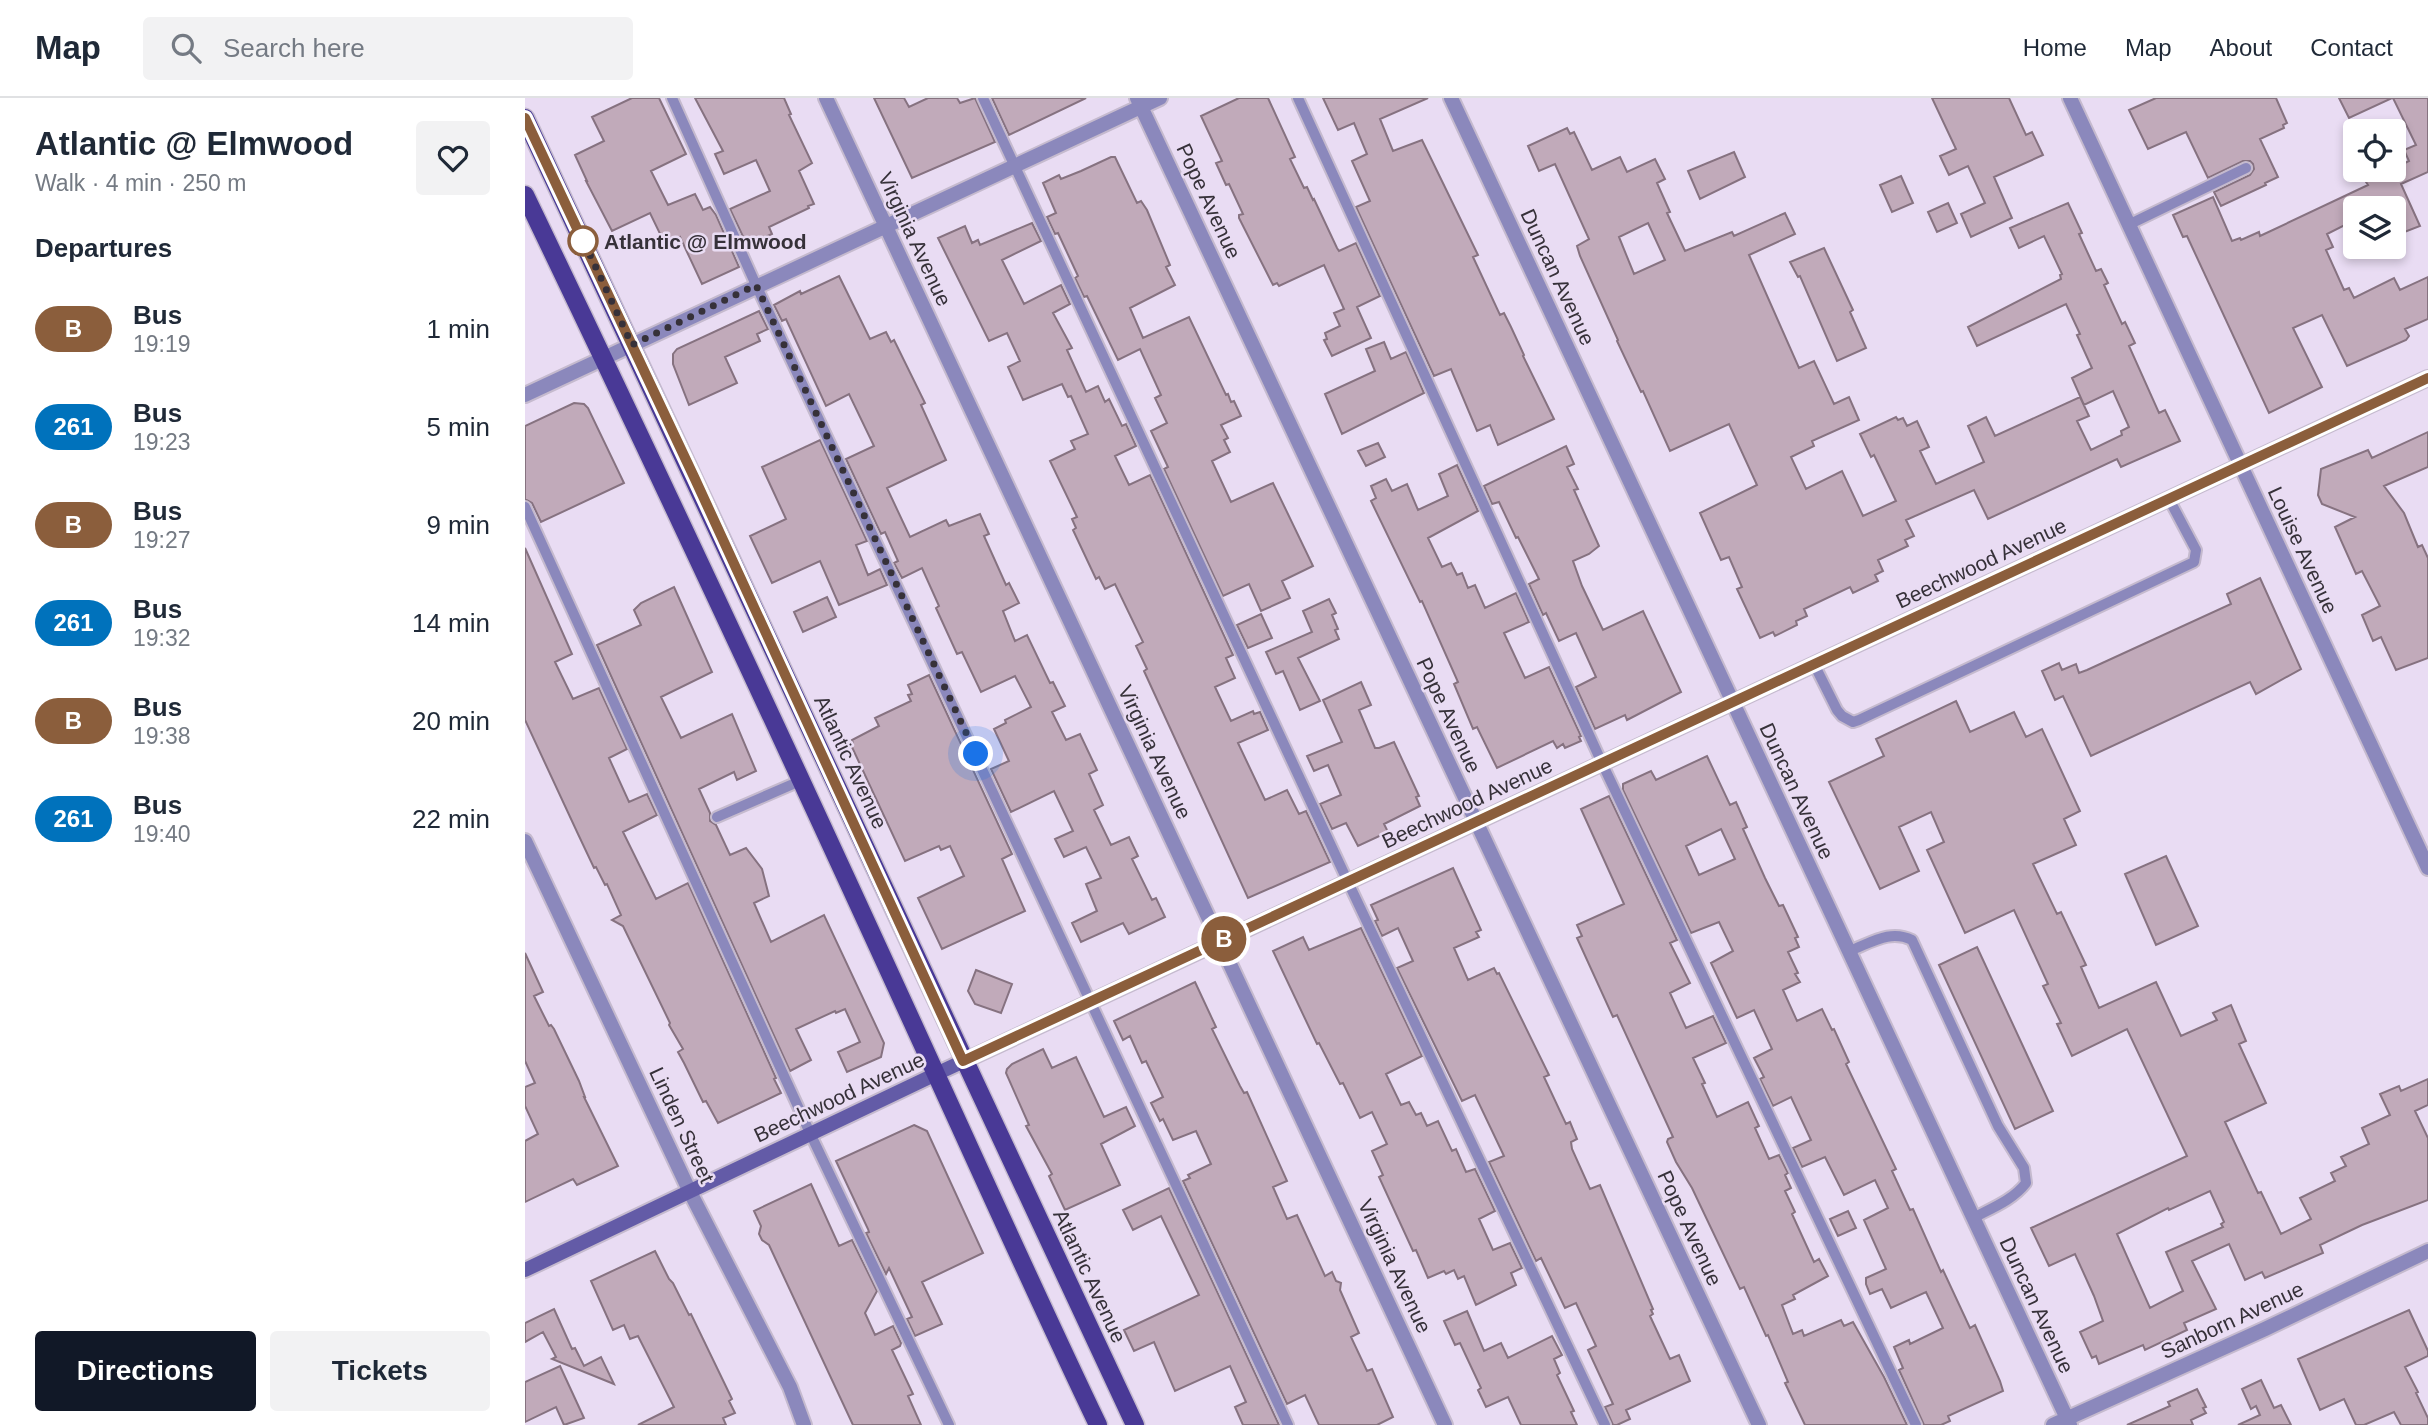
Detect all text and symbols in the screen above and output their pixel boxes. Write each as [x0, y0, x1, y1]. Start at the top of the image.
search box [143, 17, 633, 80]
text: Map [35, 29, 101, 66]
icon: search [167, 29, 205, 67]
text: Search here [223, 33, 365, 63]
text: Home [2023, 34, 2087, 61]
text: Map [2125, 34, 2172, 61]
text: About [2210, 34, 2272, 61]
text: Contact [2310, 34, 2393, 61]
map controls [2343, 119, 2406, 259]
button: locate [2343, 119, 2406, 182]
button: heart [416, 121, 490, 195]
text: Atlantic @ Elmwood [35, 125, 353, 162]
street label: Pope Avenue [1172, 140, 1246, 262]
street label: Virginia Avenue [874, 168, 956, 310]
text: Walk · 4 min · 250 m [35, 170, 246, 196]
button: layers [2343, 196, 2406, 259]
street label: Duncan Avenue [1516, 205, 1600, 349]
marker: Atlantic @ Elmwood [568, 226, 598, 256]
place label: Atlantic @ Elmwood [604, 230, 806, 253]
text: Departures [35, 233, 172, 263]
text: Bus [133, 300, 182, 330]
text: 1 min [426, 314, 490, 344]
text: B [65, 315, 82, 342]
text: 19:19 [133, 331, 191, 357]
text: Bus [133, 398, 182, 428]
text: 5 min [426, 412, 490, 442]
text: 261 [53, 413, 94, 440]
text: 19:23 [133, 429, 191, 455]
street label: Louise Avenue [2264, 483, 2342, 617]
text: Bus [133, 496, 182, 526]
text: 9 min [426, 510, 490, 540]
text: B [65, 511, 82, 538]
street label: Beechwood Avenue [1892, 513, 2070, 613]
text: 19:27 [133, 527, 191, 553]
text: Bus [133, 594, 182, 624]
text: 14 min [412, 608, 490, 638]
text: 261 [53, 609, 94, 636]
text: 19:32 [133, 625, 191, 651]
street label: Pope Avenue [1412, 654, 1486, 776]
street label: Virginia Avenue [1114, 681, 1196, 823]
text: Bus [133, 692, 182, 722]
street label: Atlantic Avenue [810, 692, 892, 832]
text: 20 min [412, 706, 490, 736]
text: B [65, 707, 82, 734]
street label: Duncan Avenue [1755, 719, 1839, 863]
text: 19:38 [133, 723, 191, 749]
your location [958, 736, 993, 771]
street label: Beechwood Avenue [1378, 753, 1556, 853]
text: Bus [133, 790, 182, 820]
text: 22 min [412, 804, 490, 834]
text: 261 [53, 805, 94, 832]
text: 19:40 [133, 821, 191, 847]
line badge: B [1201, 916, 1247, 962]
text: B [1215, 925, 1233, 952]
street label: Beechwood Avenue [750, 1047, 928, 1147]
street label: Linden Street [645, 1064, 719, 1187]
street label: Pope Avenue [1653, 1167, 1727, 1289]
street label: Virginia Avenue [1354, 1195, 1436, 1337]
street label: Atlantic Avenue [1049, 1206, 1131, 1346]
street label: Duncan Avenue [1995, 1233, 2079, 1377]
street label: Sanborn Avenue [2157, 1277, 2307, 1363]
button: Directions [35, 1331, 256, 1411]
button: Tickets [270, 1331, 490, 1411]

